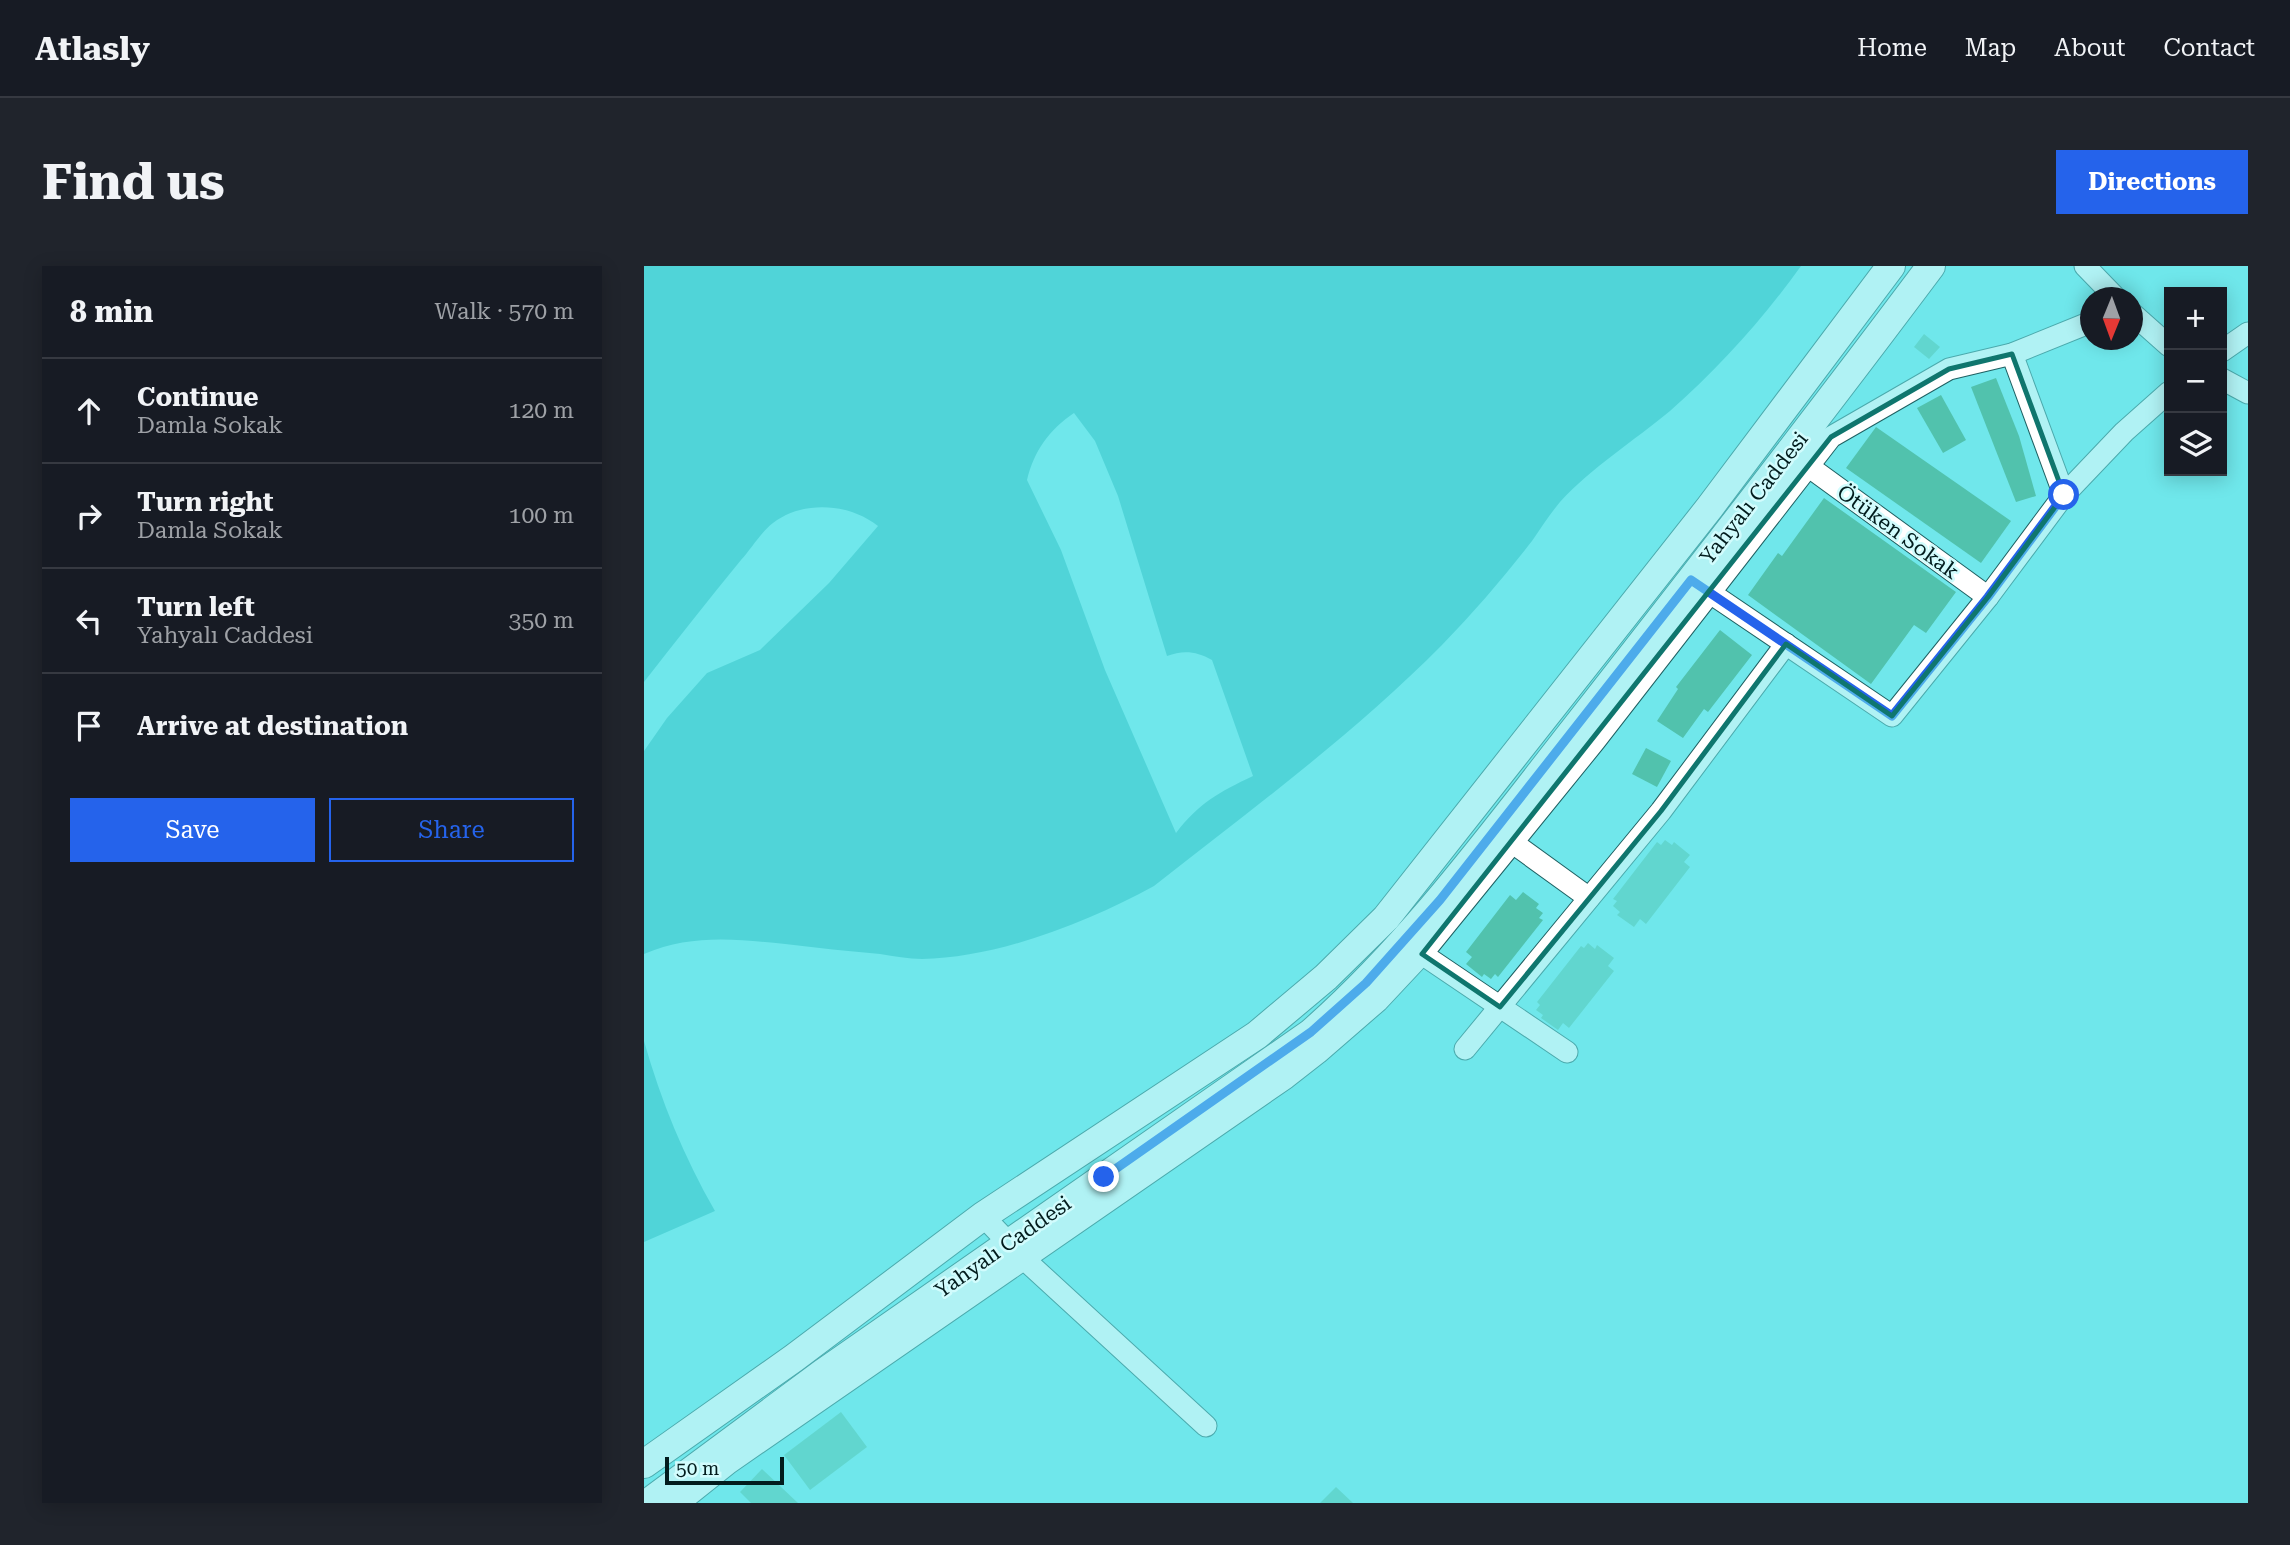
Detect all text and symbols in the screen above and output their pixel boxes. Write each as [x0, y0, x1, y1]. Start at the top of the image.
text: Atlasly [35, 29, 150, 68]
text: Home [1857, 34, 1927, 62]
text: Map [1965, 34, 2016, 62]
text: About [2054, 34, 2125, 62]
text: Contact [2163, 34, 2255, 62]
button: Directions [2056, 150, 2248, 214]
text: Find us [42, 154, 225, 211]
north arrow [2080, 287, 2143, 350]
map controls [2164, 287, 2227, 476]
button: + [2164, 287, 2227, 350]
text: 8 min [70, 294, 153, 329]
text: Walk · 570 m [435, 298, 574, 325]
button: − [2164, 350, 2227, 413]
text: Continue [137, 382, 259, 412]
icon: ahead [70, 392, 108, 430]
text: 120 m [509, 397, 574, 424]
text: Damla Sokak [137, 412, 283, 439]
button: layers [2164, 413, 2227, 476]
street label: Yahyalı Caddesi [1695, 427, 1813, 569]
street label: Ötüken Sokak [1833, 479, 1964, 584]
route start [2048, 479, 2079, 510]
text: Turn right [137, 487, 273, 517]
icon: right [70, 497, 108, 535]
text: 100 m [509, 502, 574, 529]
text: Damla Sokak [137, 517, 283, 544]
text: Turn left [137, 592, 255, 622]
icon: left [70, 602, 108, 640]
text: 350 m [509, 607, 574, 634]
text: Yahyalı Caddesi [137, 622, 313, 649]
icon: arrive [70, 707, 108, 745]
text: Arrive at destination [137, 711, 408, 741]
button: Save [70, 798, 315, 862]
button: Share [329, 798, 574, 862]
route end [1088, 1161, 1119, 1192]
street label: Yahyalı Caddesi [930, 1191, 1076, 1303]
scale bar [665, 1454, 784, 1486]
text: 50 m [676, 1457, 719, 1480]

